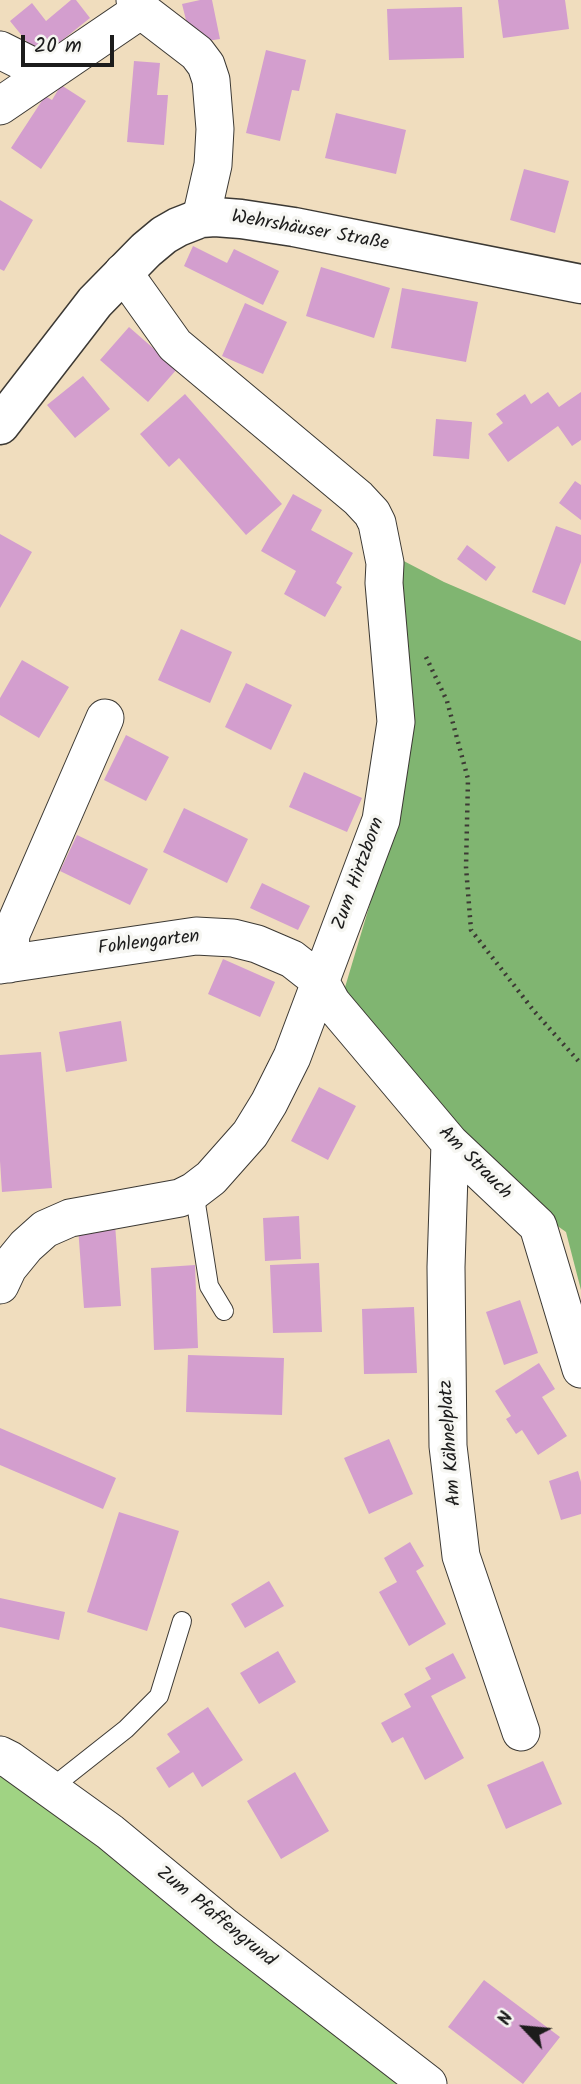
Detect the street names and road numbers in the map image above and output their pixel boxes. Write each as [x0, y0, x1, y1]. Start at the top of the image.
street label: Wehrshäuser Straße [230, 207, 390, 257]
street label: Zum Hirtzborn [329, 815, 391, 933]
street label: Fohlengarten [97, 926, 201, 962]
street label: Am Strauch [432, 1122, 516, 1206]
street label: Am Kähnelplatz [436, 1379, 468, 1507]
street label: Zum Pfaffengrund [151, 1863, 279, 1973]

